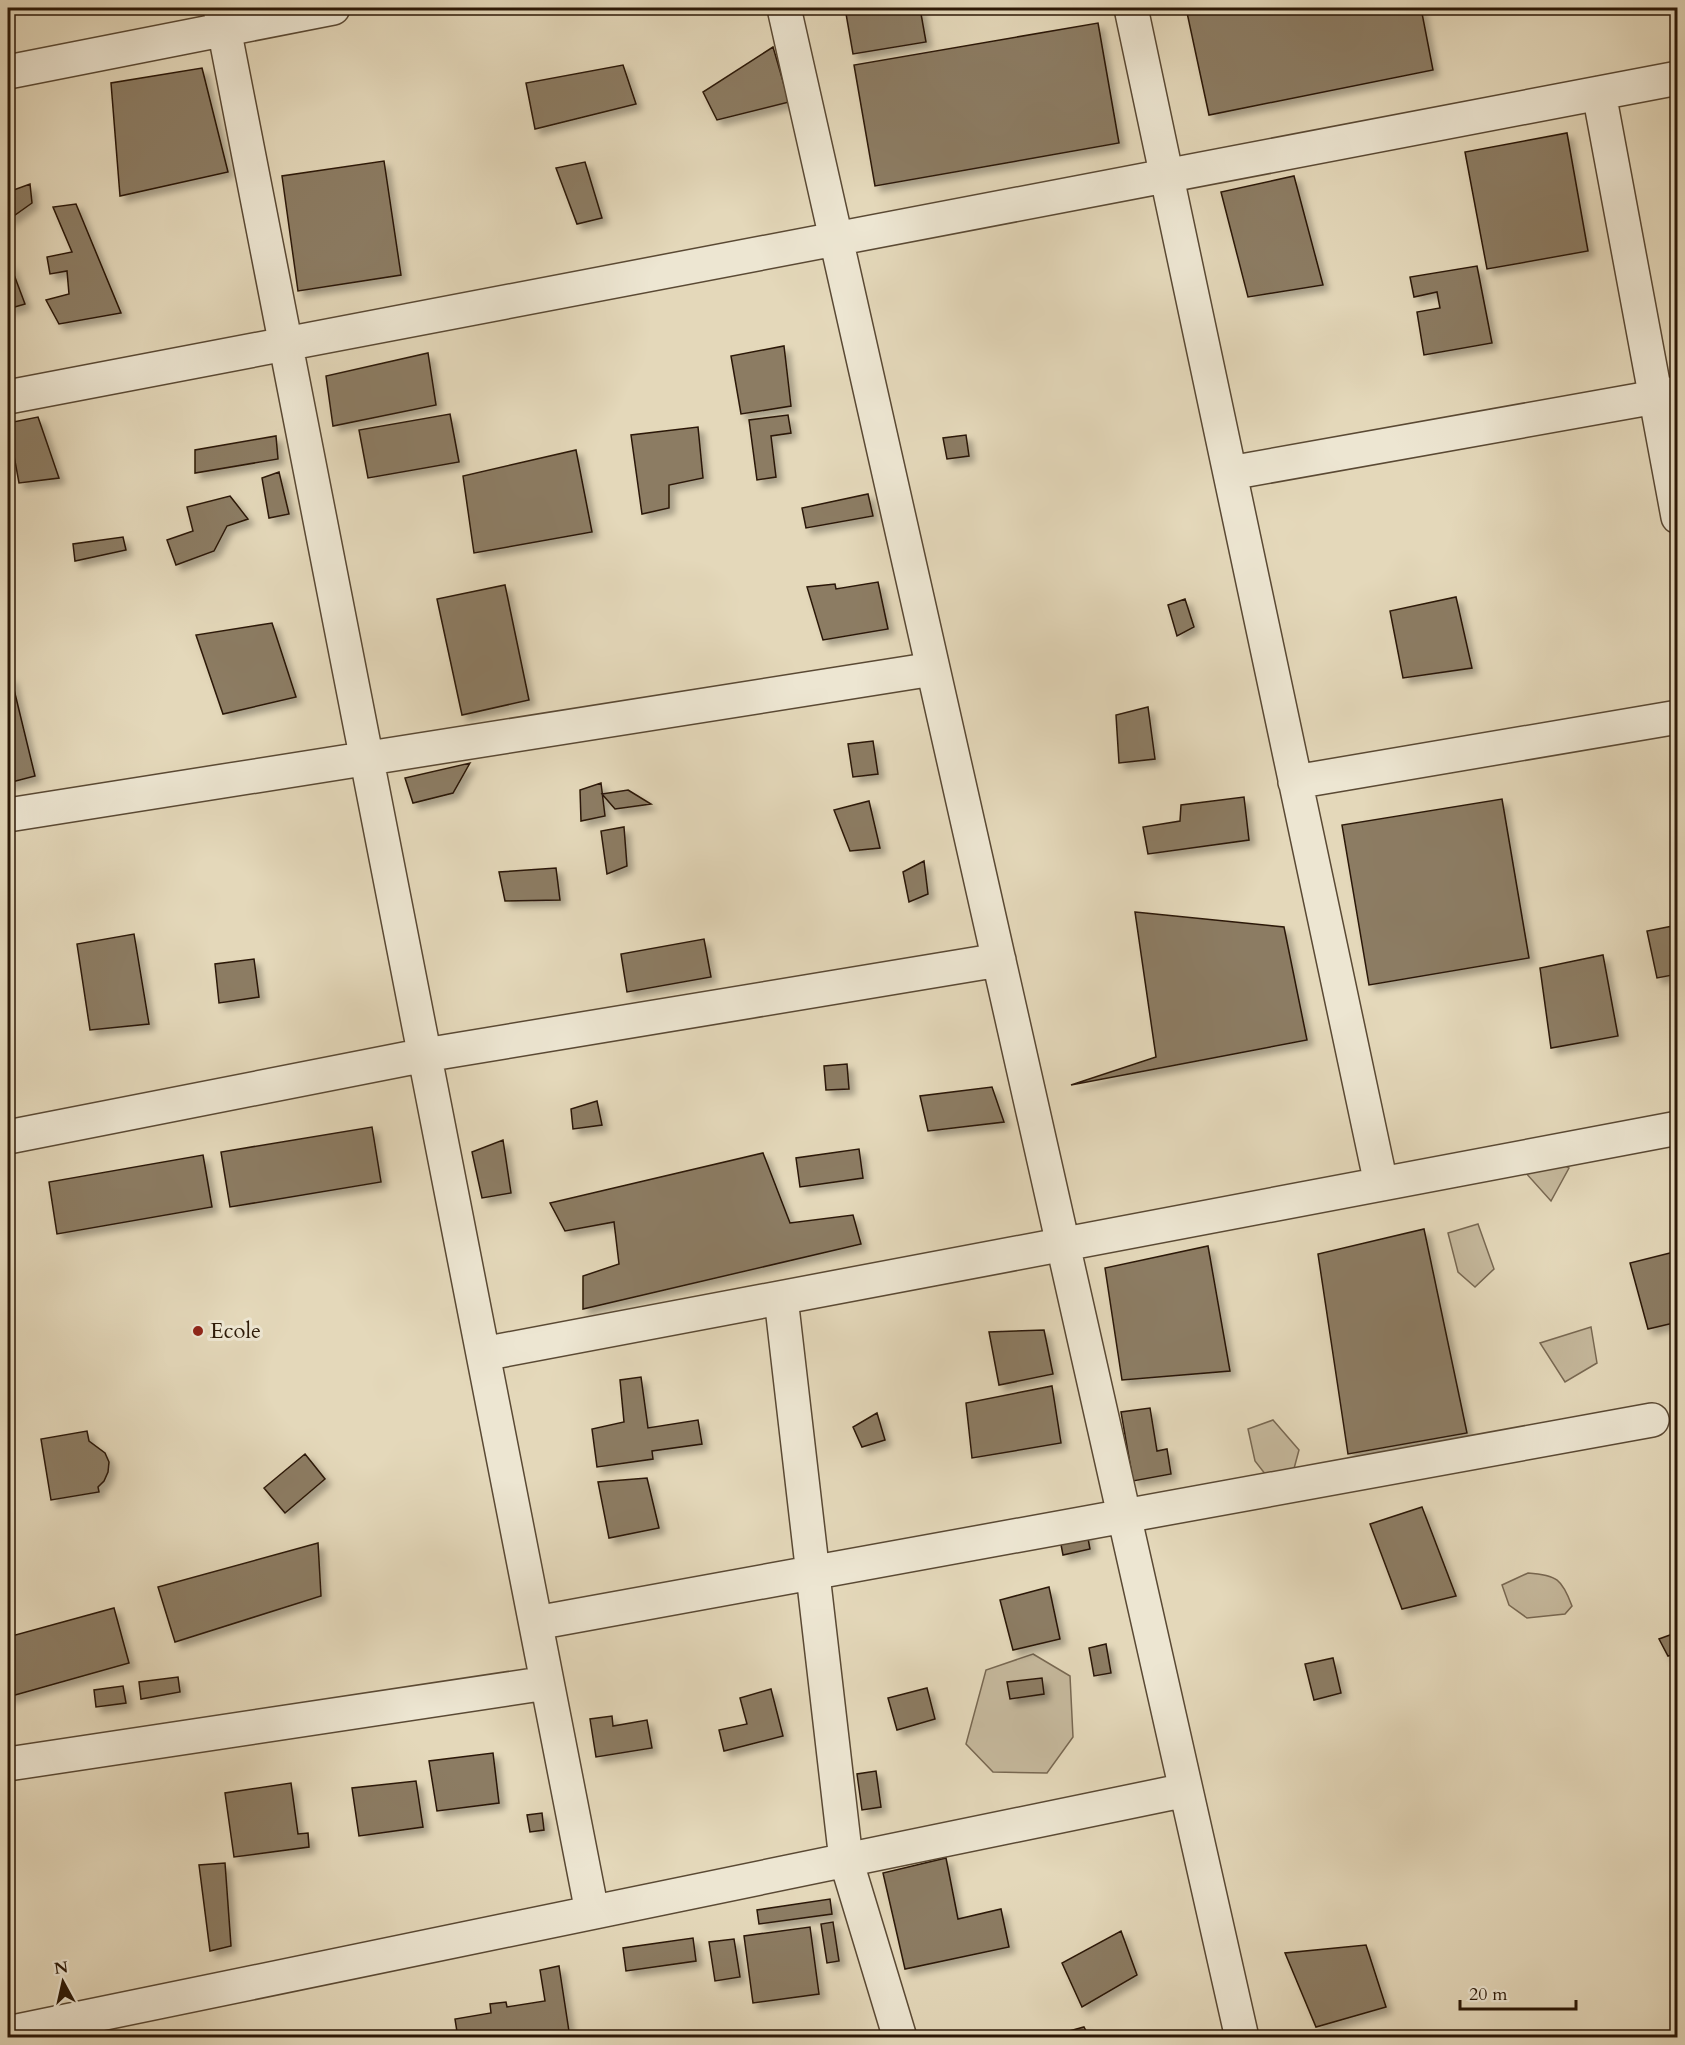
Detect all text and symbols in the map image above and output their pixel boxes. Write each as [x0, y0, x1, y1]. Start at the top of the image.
place label: Ecole [210, 1316, 261, 1346]
marker: Ecole [191, 1324, 205, 1338]
north arrow [33, 1952, 93, 2012]
text: N [53, 1956, 70, 1980]
scale bar [1460, 1973, 1576, 2011]
text: 20 m [1469, 1982, 1508, 2007]

